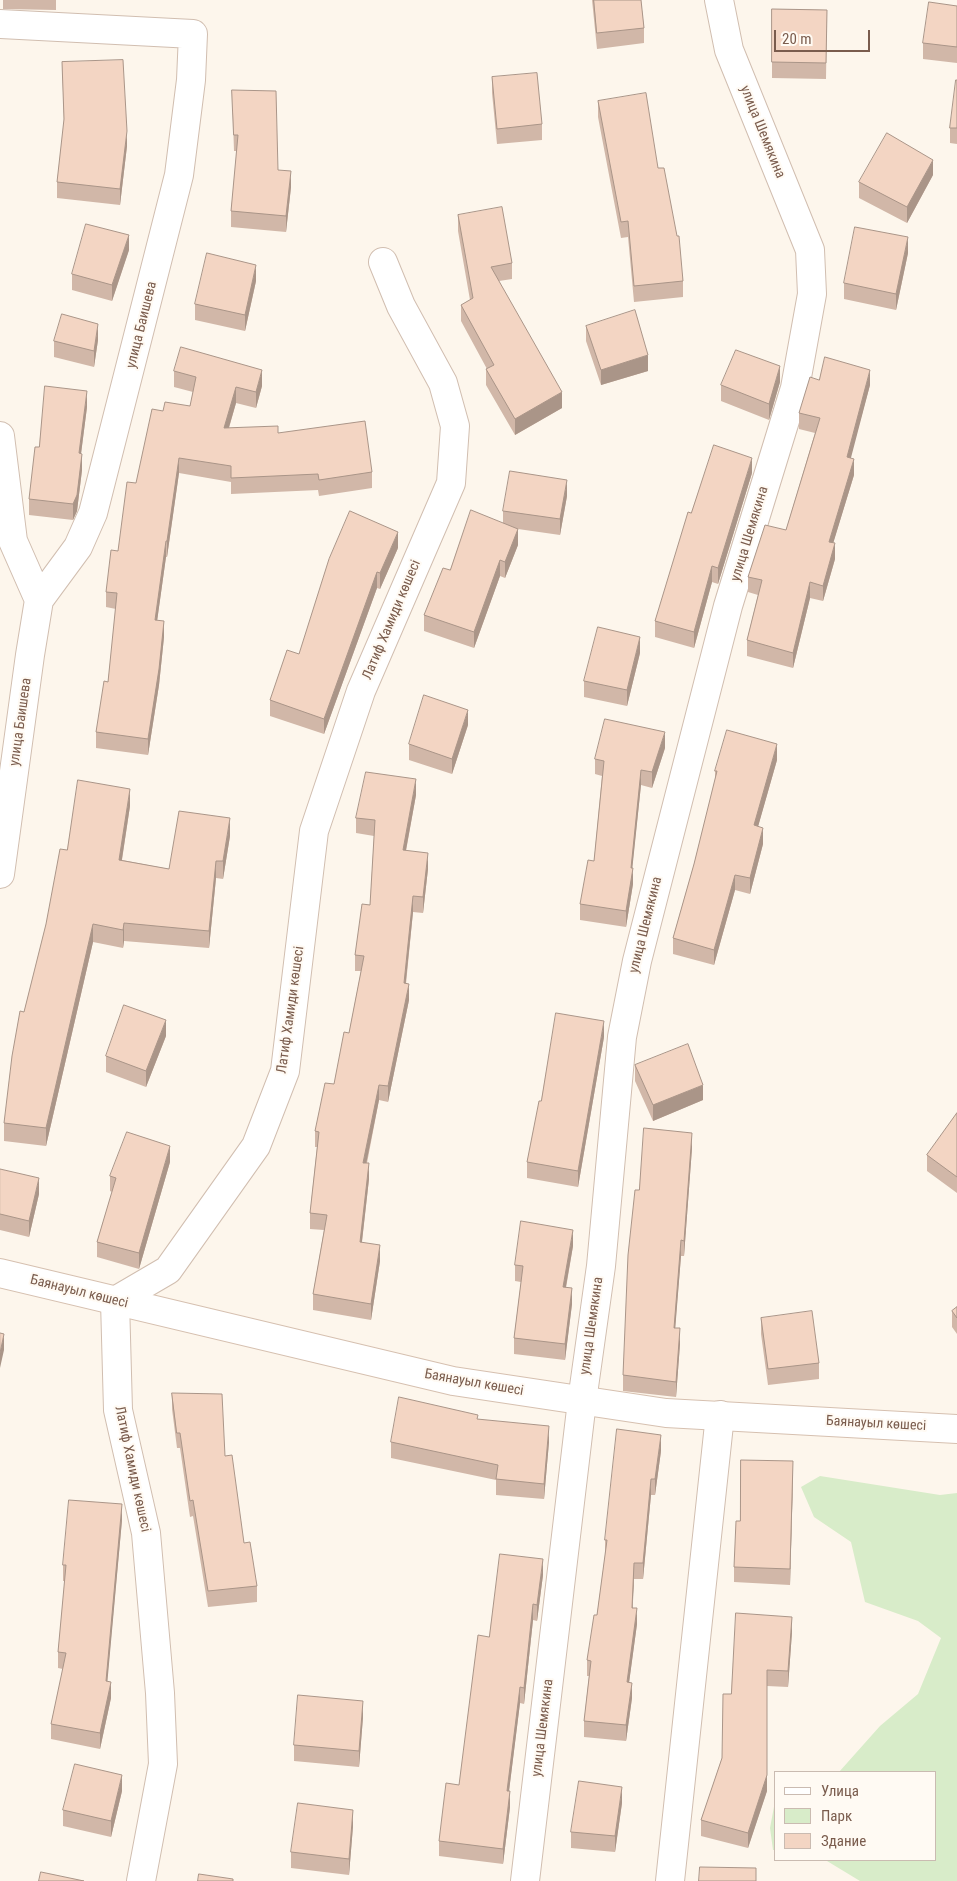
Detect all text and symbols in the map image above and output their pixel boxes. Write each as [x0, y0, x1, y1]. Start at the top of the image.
scale bar [777, 20, 873, 52]
text: 20 m [782, 30, 812, 48]
street label: улица Шемякина [736, 83, 788, 181]
street label: улица Баишева [123, 280, 161, 370]
street label: улица Шемякина [728, 484, 772, 584]
street label: Латиф Хамиди көшесі [359, 558, 425, 682]
street label: улица Баишева [7, 677, 35, 767]
street label: улица Шемякина [626, 875, 666, 975]
street label: Латиф Хамиди көшесі [274, 945, 308, 1075]
street label: Баянауыл көшесі [28, 1272, 130, 1312]
street label: улица Шемякина [577, 1276, 607, 1376]
street label: Баянауыл көшесі [423, 1366, 525, 1400]
street label: Латиф Хамиди көшесі [110, 1404, 154, 1534]
street label: Баянауыл көшесі [825, 1413, 927, 1435]
street label: улица Шемякина [529, 1678, 557, 1778]
legend [774, 1771, 937, 1861]
text: Улица [821, 1782, 859, 1800]
text: Парк [821, 1807, 852, 1825]
text: Здание [821, 1832, 866, 1850]

